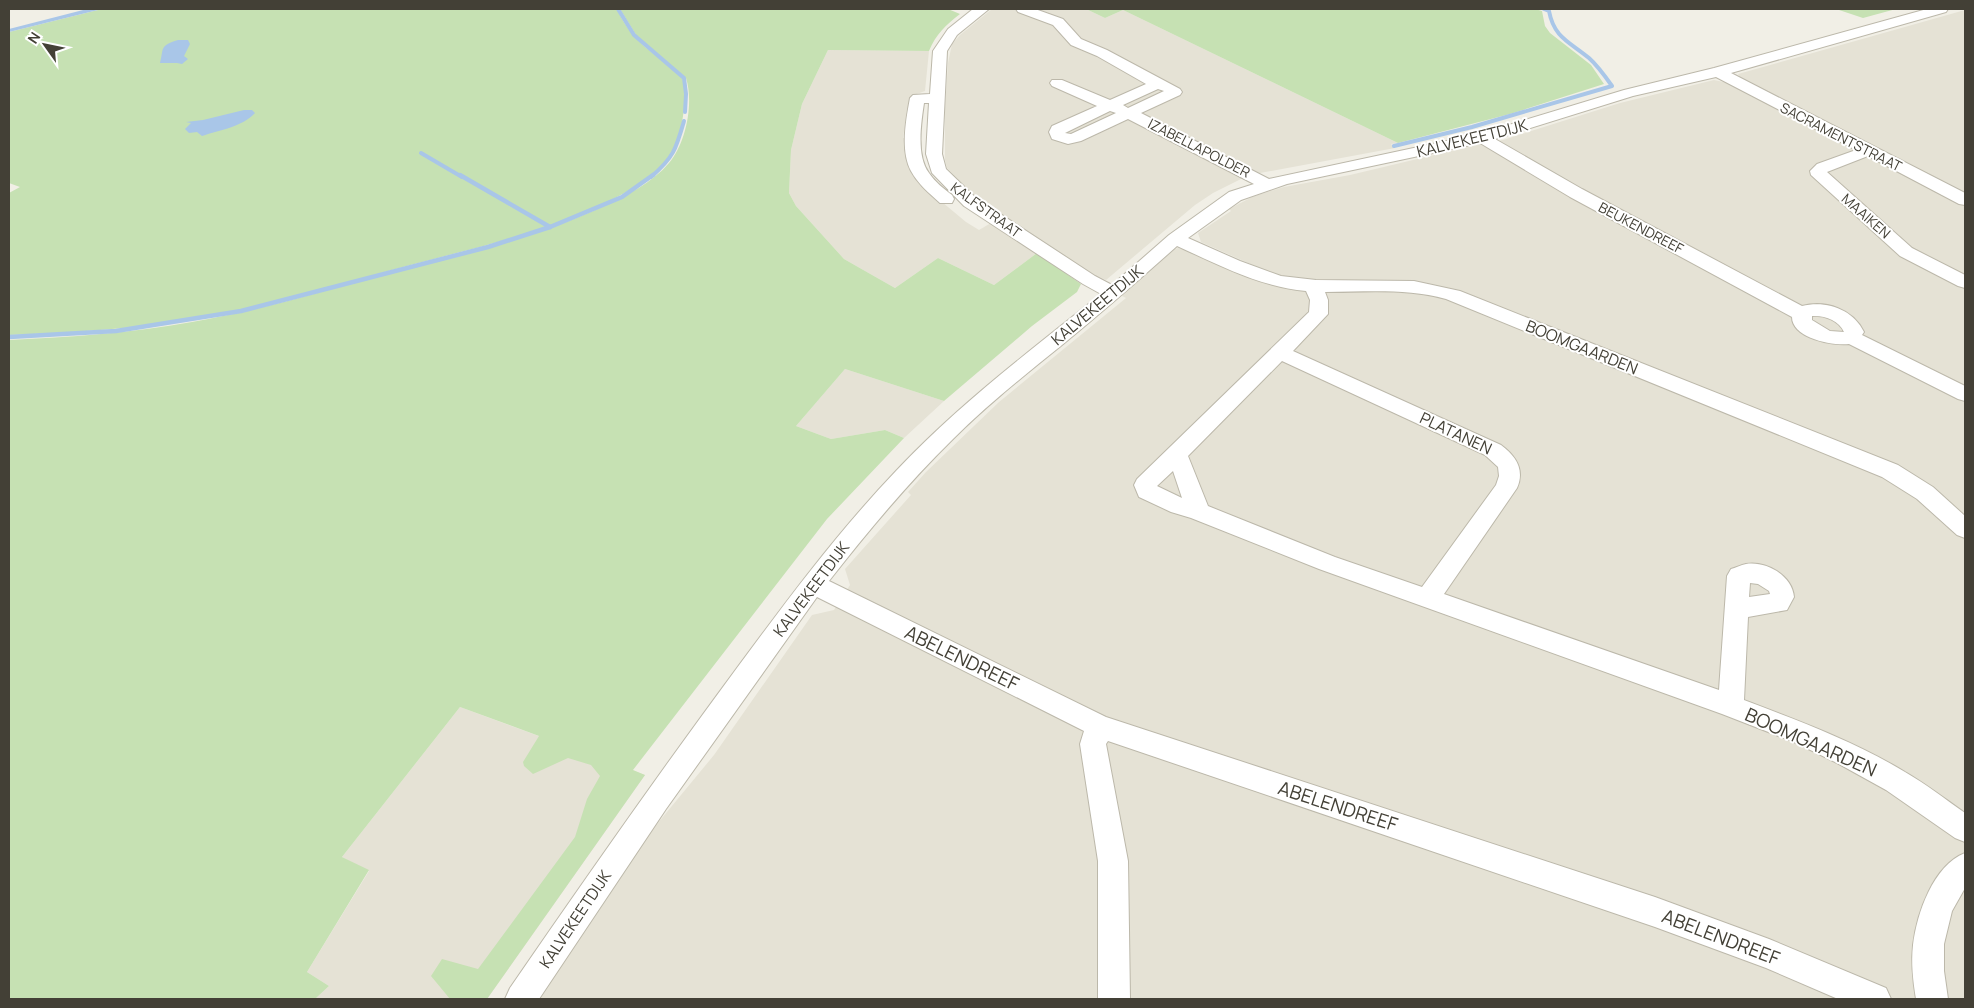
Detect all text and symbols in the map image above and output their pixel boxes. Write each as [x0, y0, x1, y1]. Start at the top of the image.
north arrow [20, 20, 70, 70]
text: N [23, 28, 44, 47]
street label: SACRAMENTSTRAAT [1777, 98, 1906, 176]
street label: KALVEKEETDIJK [1414, 113, 1530, 162]
street label: IZABELLAPOLDER [1145, 114, 1254, 182]
street label: KALFSTRAAT [947, 178, 1026, 242]
street label: MAAIKEN [1838, 189, 1895, 242]
street label: BEUKENDREEF [1595, 197, 1687, 258]
street label: KALVEKEETDIJK [1046, 260, 1148, 350]
street label: BOOMGAARDEN [1523, 314, 1641, 380]
street label: PLATANEN [1416, 407, 1496, 459]
street label: KALVEKEETDIJK [768, 536, 854, 641]
street label: ABELENDREEF [901, 619, 1024, 697]
street label: BOOMGAARDEN [1741, 701, 1881, 783]
street label: ABELENDREEF [1275, 774, 1401, 838]
street label: KALVEKEETDIJK [534, 865, 616, 972]
street label: ABELENDREEF [1658, 903, 1784, 972]

